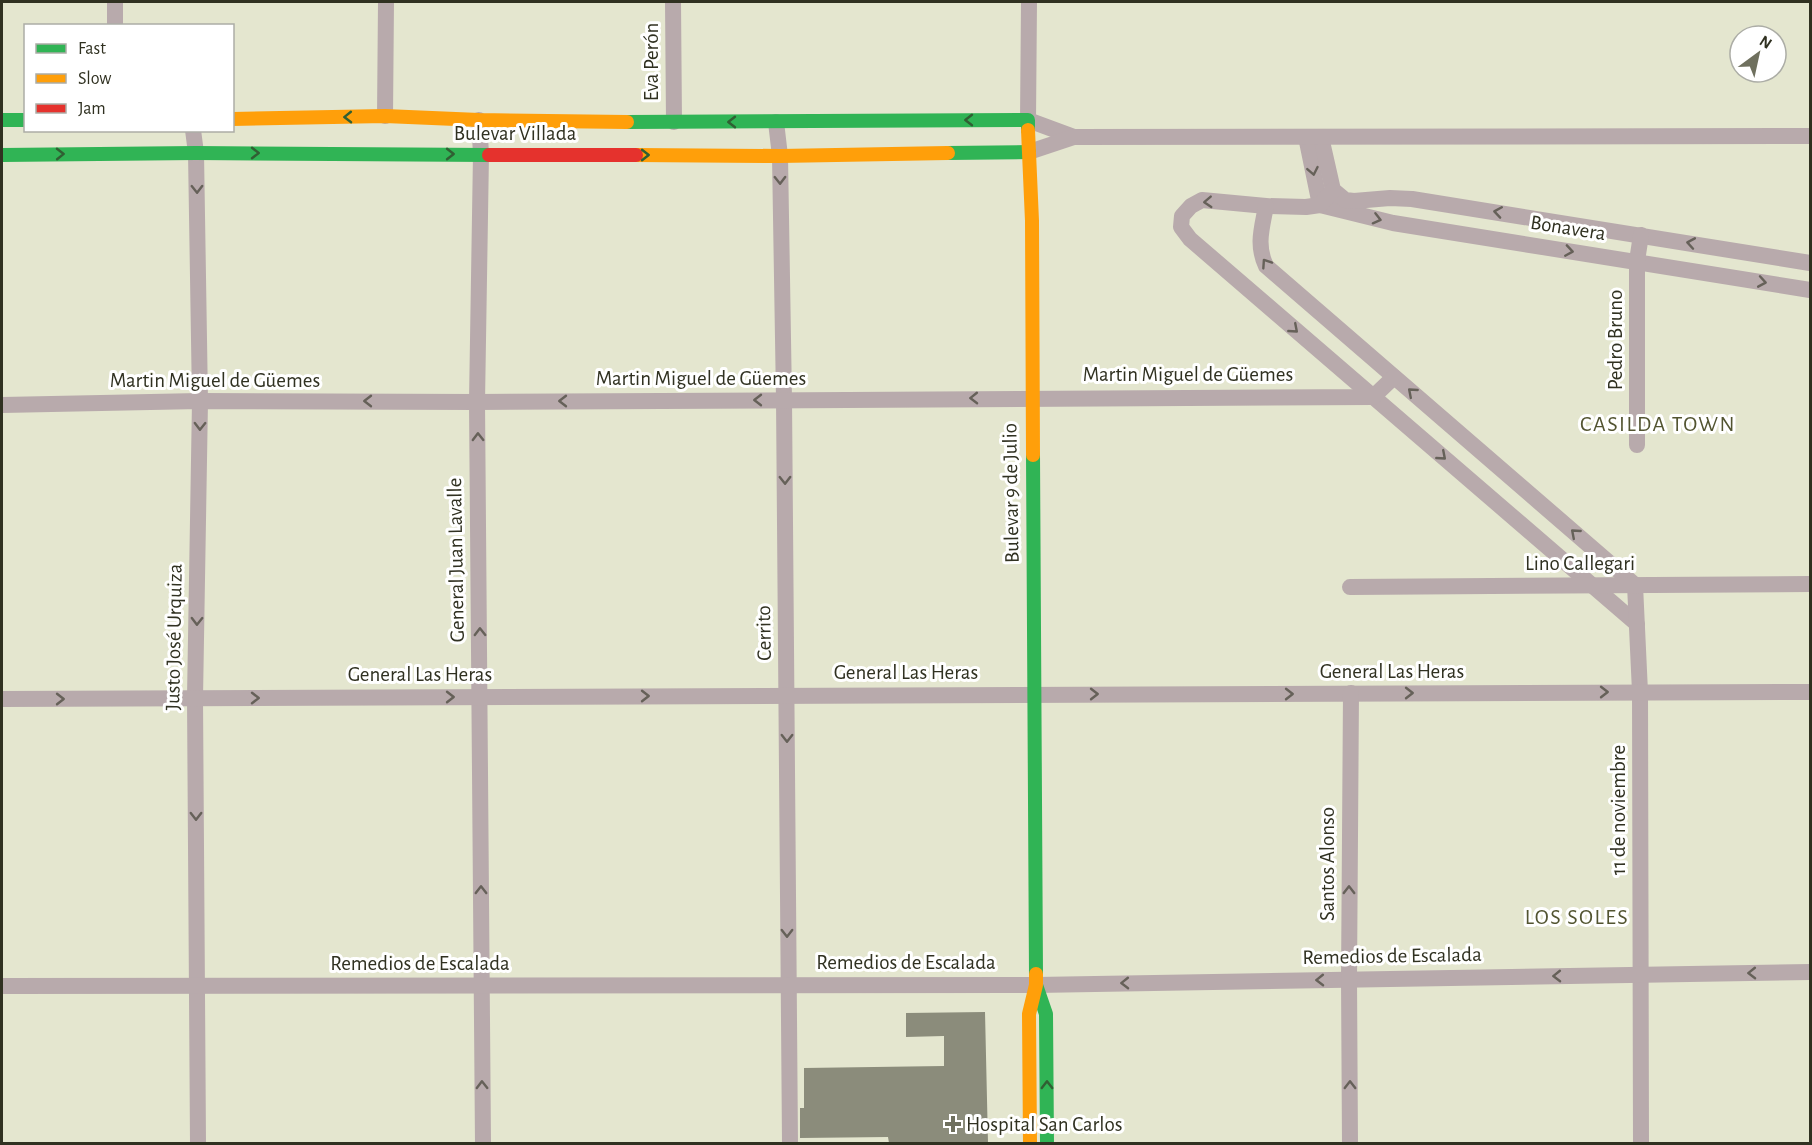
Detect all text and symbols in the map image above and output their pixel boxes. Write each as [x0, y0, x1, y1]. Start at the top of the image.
street label: Eva Perón [641, 23, 662, 101]
legend [24, 24, 234, 132]
north arrow [1728, 24, 1788, 84]
text: N [1757, 33, 1775, 52]
text: Fast [78, 40, 106, 58]
text: Slow [78, 70, 111, 88]
text: Jam [78, 100, 106, 118]
one-way arrow [344, 110, 353, 123]
one-way arrow [965, 114, 974, 126]
one-way arrow [728, 116, 737, 128]
street label: Bulevar Villada [454, 123, 577, 144]
one-way arrow [250, 147, 259, 159]
one-way arrow [55, 148, 64, 161]
one-way arrow [445, 148, 454, 160]
one-way arrow [640, 149, 649, 161]
one-way arrow [1306, 166, 1319, 176]
one-way arrow [774, 176, 786, 185]
one-way arrow [190, 184, 203, 193]
one-way arrow [1203, 195, 1212, 208]
one-way arrow [1493, 207, 1503, 219]
one-way arrow [1372, 211, 1382, 224]
street label: Bonavera [1529, 212, 1607, 244]
one-way arrow [1686, 237, 1696, 250]
one-way arrow [1565, 244, 1574, 256]
one-way arrow [1262, 259, 1274, 269]
one-way arrow [1757, 276, 1766, 288]
street label: Pedro Bruno [1605, 290, 1626, 390]
one-way arrow [1287, 322, 1298, 333]
street label: Martin Miguel de Güemes [1083, 364, 1293, 385]
street label: Martin Miguel de Güemes [596, 368, 806, 389]
street label: Martin Miguel de Güemes [110, 370, 320, 391]
one-way arrow [1408, 388, 1419, 399]
one-way arrow [970, 392, 979, 404]
one-way arrow [754, 393, 763, 406]
one-way arrow [364, 395, 373, 407]
one-way arrow [559, 395, 568, 407]
district label: CASILDA TOWN [1580, 413, 1736, 435]
one-way arrow [194, 421, 206, 430]
street label: Bulevar 9 de Julio [999, 423, 1023, 563]
one-way arrow [472, 433, 484, 442]
one-way arrow [1435, 449, 1446, 460]
one-way arrow [778, 476, 791, 485]
street label: General Juan Lavalle [444, 478, 468, 642]
one-way arrow [1571, 529, 1582, 540]
street label: Lino Callegari [1525, 553, 1635, 574]
street label: Justo José Urquiza [162, 563, 186, 710]
street label: Cerrito [753, 605, 775, 661]
one-way arrow [190, 616, 203, 625]
one-way arrow [473, 628, 486, 637]
street label: General Las Heras [1320, 661, 1464, 682]
street label: General Las Heras [834, 662, 978, 683]
street label: General Las Heras [348, 664, 492, 685]
one-way arrow [1600, 686, 1609, 698]
one-way arrow [1285, 687, 1294, 700]
one-way arrow [1405, 687, 1414, 699]
one-way arrow [1090, 688, 1099, 700]
one-way arrow [640, 690, 649, 702]
one-way arrow [445, 691, 454, 703]
one-way arrow [250, 692, 259, 704]
one-way arrow [55, 693, 64, 705]
one-way arrow [781, 734, 793, 743]
street label: 11 de noviembre [1608, 745, 1629, 875]
street label: Santos Alonso [1317, 807, 1338, 921]
one-way arrow [190, 811, 202, 820]
one-way arrow [475, 886, 487, 895]
one-way arrow [1343, 886, 1355, 895]
district label: LOS SOLES [1525, 906, 1629, 928]
one-way arrow [781, 929, 793, 938]
street label: Remedios de Escalada [1302, 944, 1482, 968]
street label: Remedios de Escalada [816, 952, 996, 973]
street label: Remedios de Escalada [330, 953, 510, 974]
one-way arrow [1748, 967, 1757, 979]
one-way arrow [1553, 969, 1562, 982]
one-way arrow [1316, 974, 1325, 986]
one-way arrow [1121, 977, 1130, 989]
one-way arrow [476, 1081, 489, 1090]
one-way arrow [1041, 1081, 1053, 1090]
one-way arrow [1343, 1081, 1356, 1090]
place label: Hospital San Carlos [966, 1114, 1123, 1135]
marker: Hospital San Carlos [944, 1115, 962, 1133]

